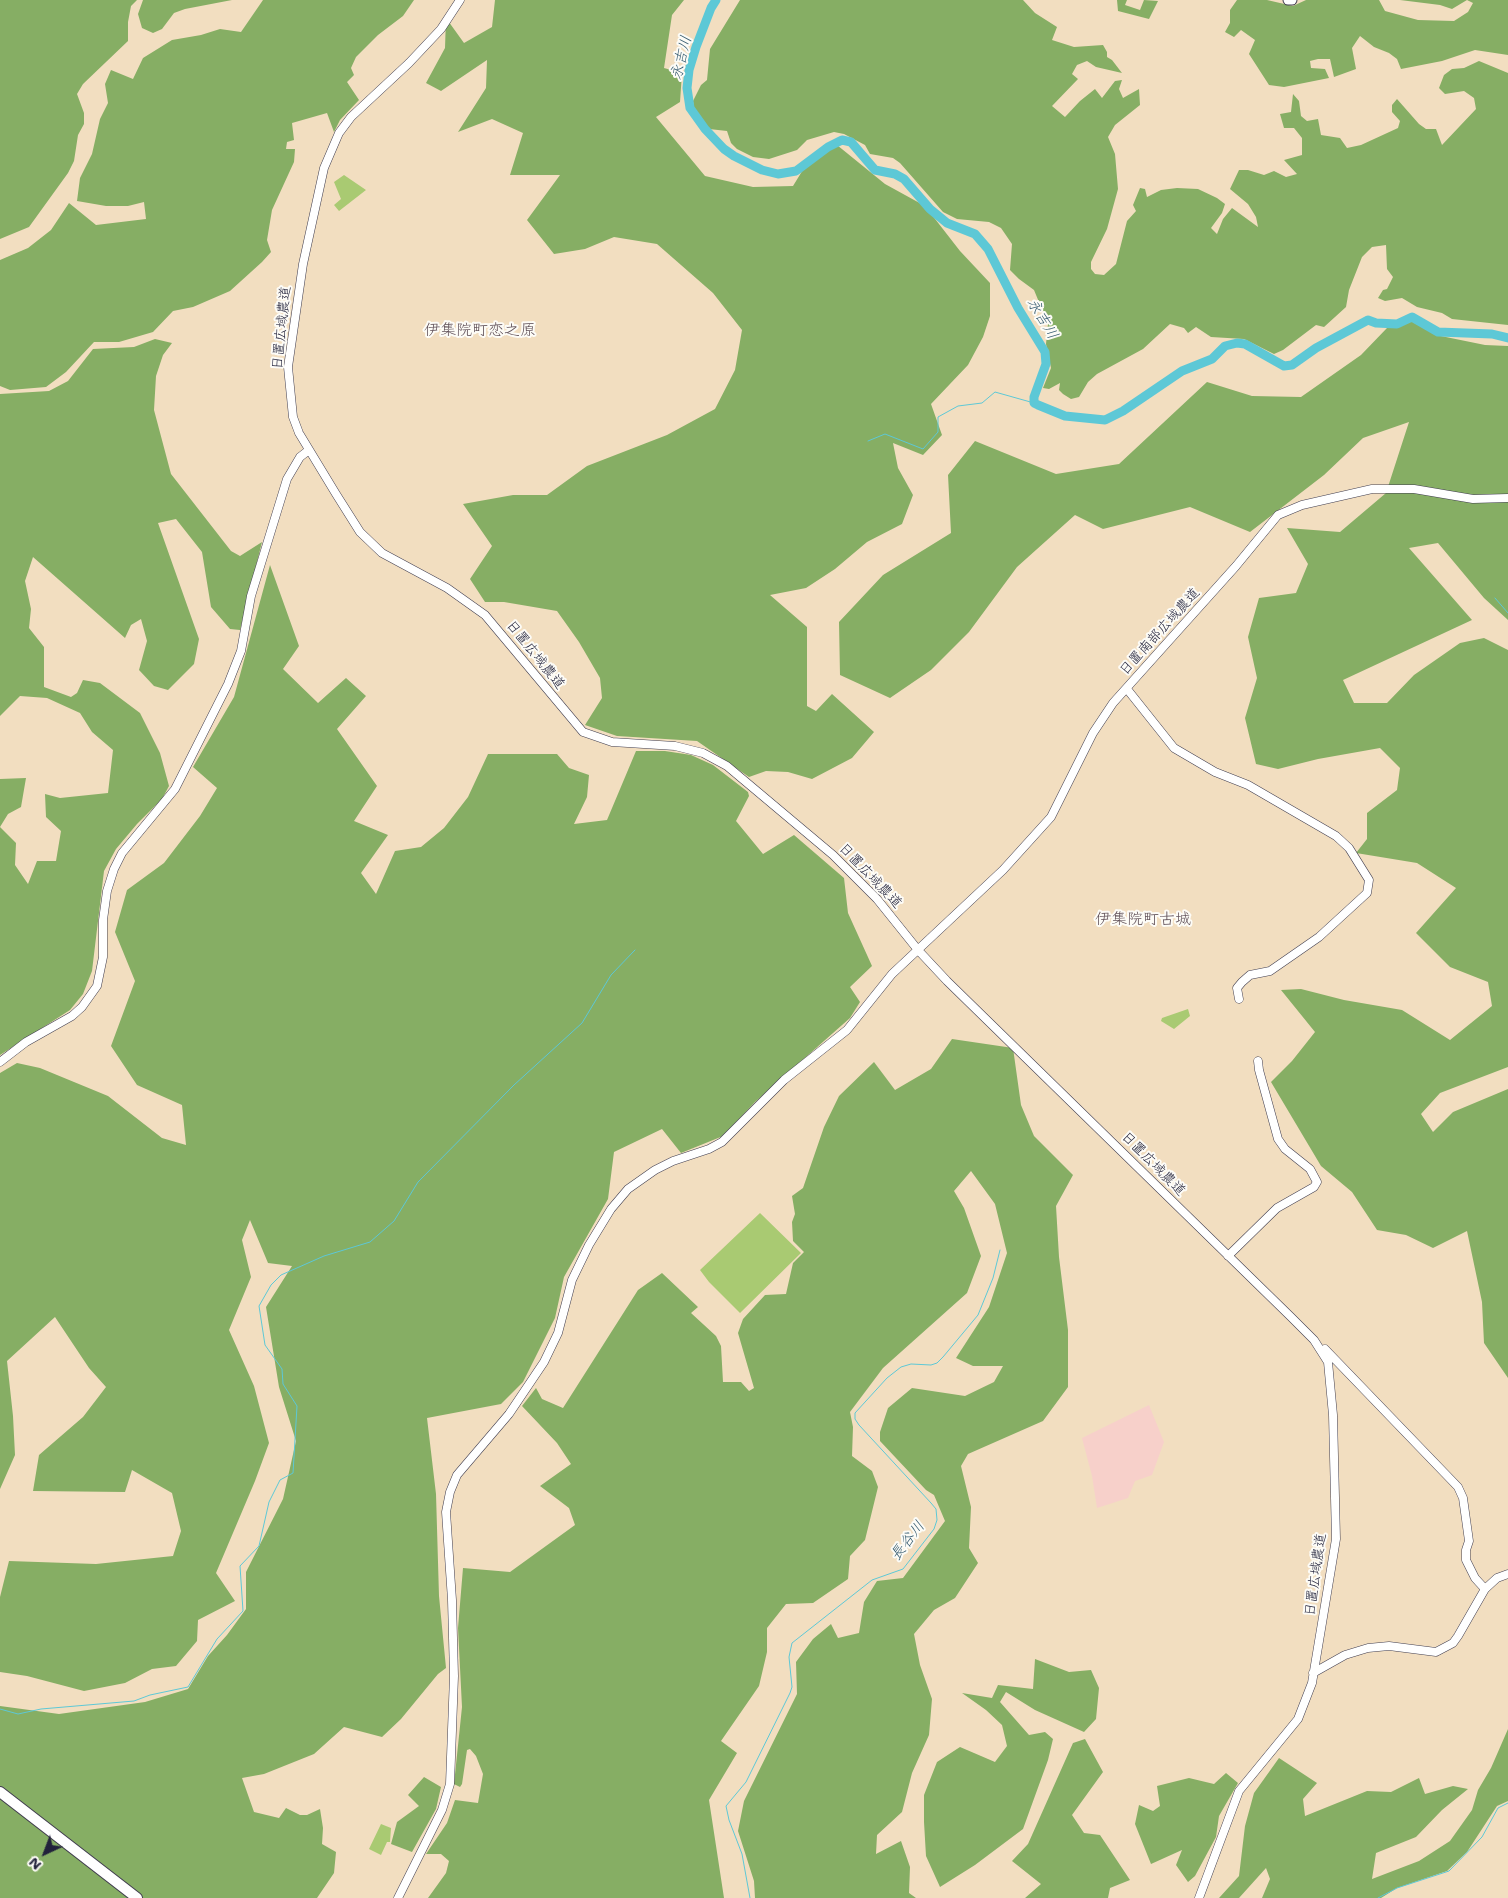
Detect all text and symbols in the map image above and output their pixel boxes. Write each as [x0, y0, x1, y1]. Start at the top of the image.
water label: 永吉川 [668, 34, 696, 82]
street label: 日置広域農道 [269, 285, 295, 371]
water label: 永吉川 [1023, 295, 1061, 343]
district label: 伊集院町恋之原 [424, 321, 536, 341]
street label: 日置南部広域農道 [1116, 585, 1204, 679]
street label: 日置広域農道 [502, 617, 568, 693]
street label: 日置広域農道 [835, 840, 905, 912]
district label: 伊集院町古城 [1095, 910, 1191, 930]
street label: 日置広域農道 [1117, 1128, 1189, 1200]
water label: 長谷川 [887, 1518, 929, 1564]
street label: 日置広域農道 [1302, 1532, 1330, 1618]
north arrow [20, 1828, 70, 1878]
text: N [25, 1854, 45, 1874]

